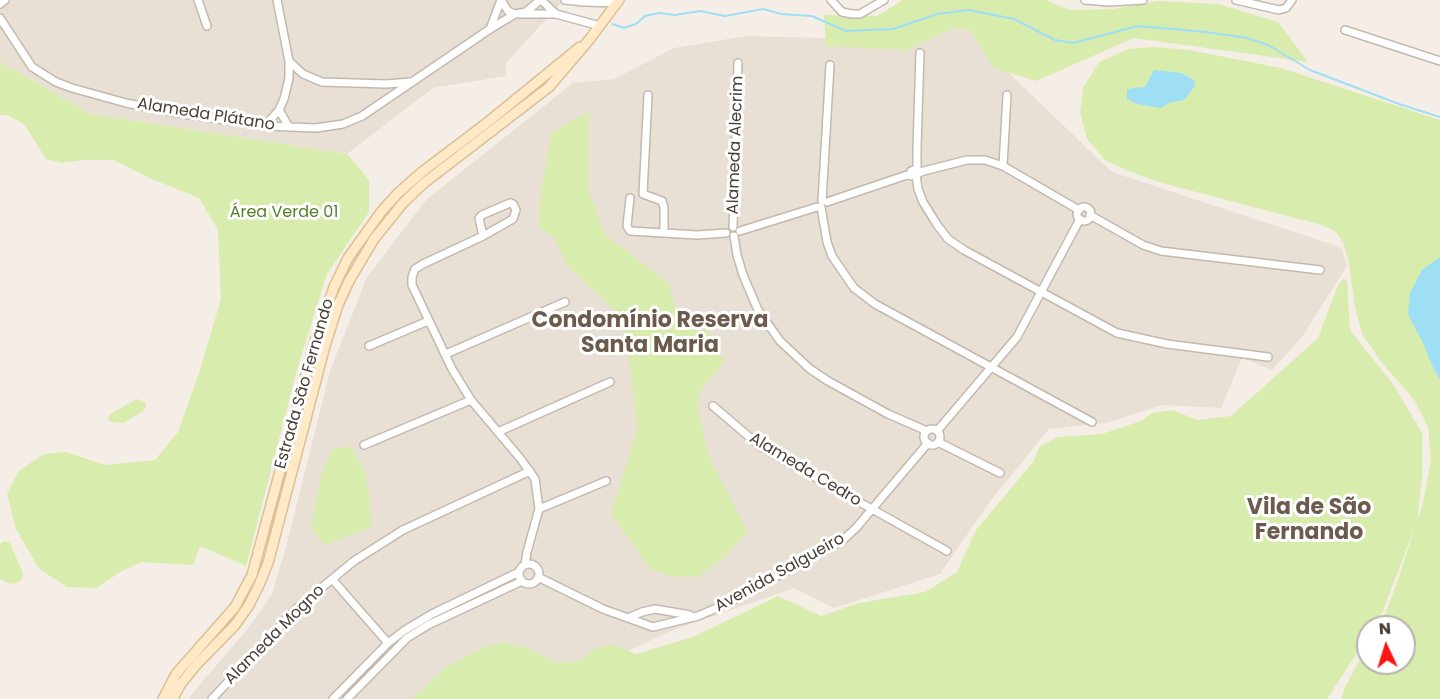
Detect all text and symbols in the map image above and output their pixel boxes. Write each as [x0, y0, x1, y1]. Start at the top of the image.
street label: Alameda Alecrim [724, 75, 748, 215]
street label: Alameda Plátano [136, 95, 276, 135]
park label: Área Verde 01 [230, 203, 338, 223]
street label: Estrada São Fernando [272, 297, 338, 471]
district label: Condomínio Reserva Santa Maria [532, 308, 768, 360]
street label: Alameda Cedro [746, 429, 864, 511]
district label: Vila de São Fernando [1247, 495, 1371, 546]
street label: Avenida Salgueiro [712, 529, 848, 617]
street label: Alameda Mogno [221, 581, 329, 689]
north arrow [1356, 615, 1416, 675]
text: N [1378, 617, 1392, 640]

